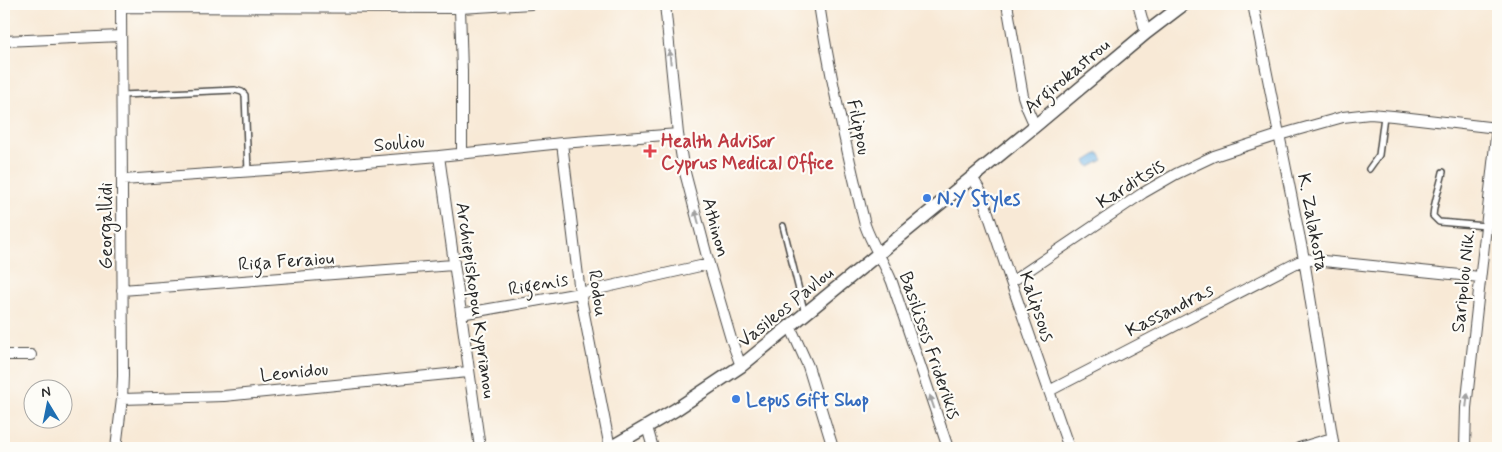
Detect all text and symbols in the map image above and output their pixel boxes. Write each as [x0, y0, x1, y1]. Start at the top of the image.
street label: Argirokastrou [1019, 33, 1117, 122]
one-way arrow [666, 49, 674, 65]
street label: Filippou [840, 97, 877, 157]
street label: Souliou [373, 129, 426, 158]
place label: Health Advisor Cyprus Medical Office [661, 129, 835, 176]
marker: Health Advisor Cyprus Medical Office [643, 144, 657, 158]
street label: Karditsis [1092, 154, 1170, 215]
street label: K. Zalakosta [1291, 171, 1334, 273]
street label: Georgallidi [94, 182, 121, 270]
place label: N.Y Styles [937, 187, 1021, 213]
marker: N.Y Styles [921, 192, 933, 204]
street label: Athinon [696, 195, 735, 260]
street label: Archiepiskopou Kyprianou [449, 200, 502, 400]
one-way arrow [692, 210, 700, 225]
street label: Saripolou Nik. [1446, 228, 1481, 334]
street label: Riga Feraiou [237, 246, 335, 280]
street label: Vasileos Pavlou [733, 261, 839, 354]
street label: Rigenis [506, 267, 571, 305]
street label: Rodou [582, 268, 614, 318]
street label: Basilissis Friderikis [893, 268, 967, 423]
street label: Kalipsous [1013, 268, 1060, 345]
street label: Kassandras [1121, 277, 1218, 343]
street label: Leonidou [259, 356, 330, 389]
north arrow [22, 380, 72, 430]
text: N [40, 383, 52, 402]
place label: Lepus Gift Shop [746, 388, 869, 413]
one-way arrow [1463, 391, 1471, 407]
marker: Lepus Gift Shop [730, 393, 742, 405]
one-way arrow [928, 394, 936, 409]

